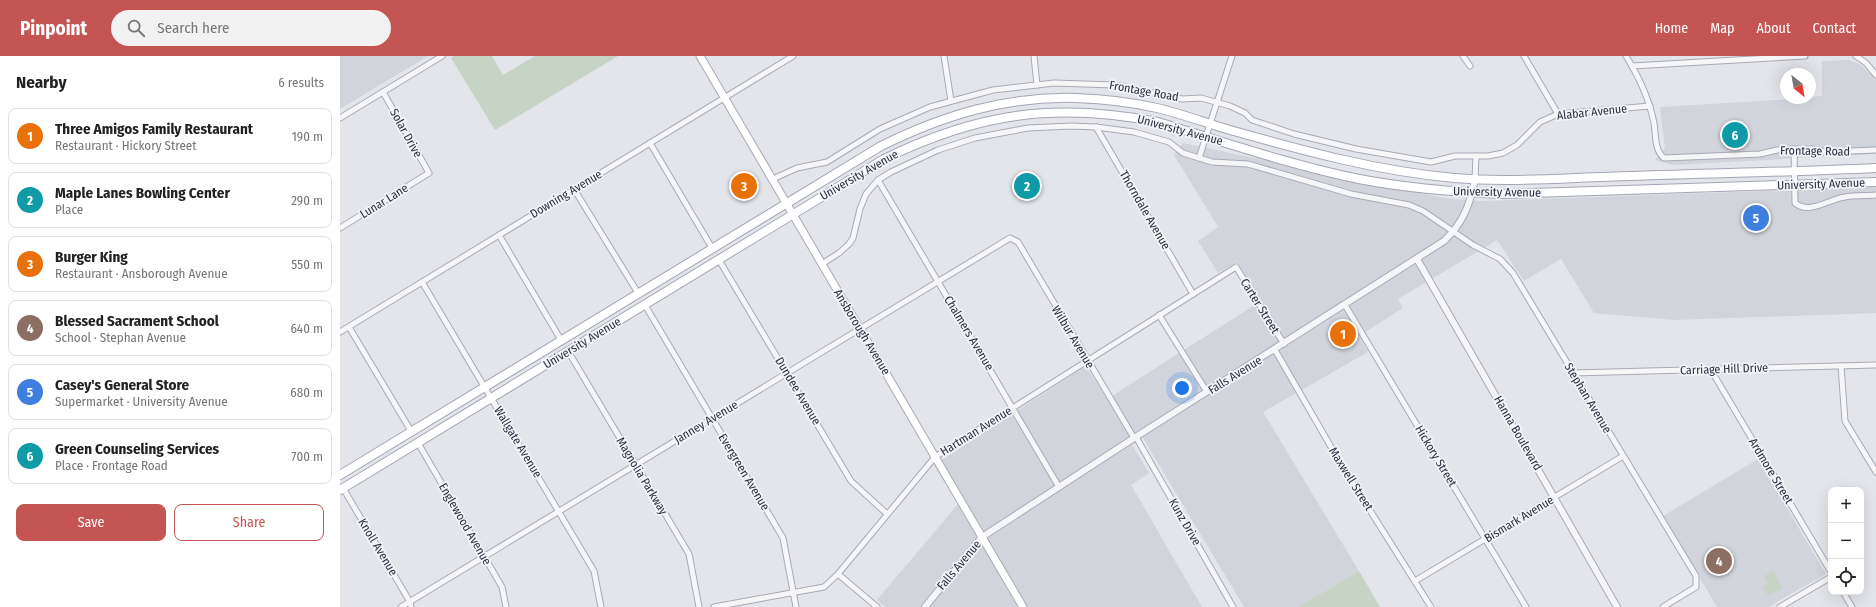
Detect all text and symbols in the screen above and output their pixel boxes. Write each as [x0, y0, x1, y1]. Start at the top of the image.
search box [111, 10, 391, 46]
text: Pinpoint [20, 17, 87, 40]
icon: search [125, 17, 147, 39]
text: Search here [157, 19, 230, 37]
text: Home [1655, 20, 1688, 37]
text: Map [1710, 20, 1734, 37]
text: About [1756, 20, 1791, 37]
text: Contact [1813, 20, 1856, 37]
north arrow [1780, 68, 1816, 104]
text: Nearby [16, 72, 67, 93]
text: 6 results [278, 75, 324, 90]
street label: Frontage Road [1108, 78, 1180, 104]
street label: Alabar Avenue [1556, 101, 1628, 123]
street label: Solar Drive [387, 106, 425, 160]
street label: University Avenue [1136, 112, 1224, 148]
text: Three Amigos Family Restaurant [55, 120, 253, 138]
pin: 6 [1722, 120, 1748, 150]
text: 1 [27, 129, 33, 144]
text: 190 m [292, 129, 323, 144]
text: Restaurant · Hickory Street [55, 138, 197, 153]
street label: Frontage Road [1780, 143, 1850, 159]
street label: University Avenue [817, 147, 901, 203]
street label: Downing Avenue [528, 167, 605, 221]
street label: Thorndale Avenue [1117, 168, 1173, 252]
pin: 3 [731, 171, 757, 201]
pin: 2 [1014, 171, 1040, 201]
street label: University Avenue [1777, 175, 1865, 193]
street label: Lunar Lane [357, 181, 411, 221]
text: Maple Lanes Bowling Center [55, 184, 230, 202]
street label: University Avenue [1453, 184, 1541, 200]
text: 2 [27, 193, 33, 208]
text: 290 m [291, 193, 323, 208]
text: Place [55, 202, 83, 217]
pin: 5 [1743, 203, 1769, 233]
text: Burger King [55, 248, 128, 266]
text: 3 [27, 257, 33, 272]
text: 550 m [291, 257, 323, 272]
text: Restaurant · Ansborough Avenue [55, 266, 228, 281]
street label: Carter Street [1238, 276, 1282, 336]
street label: Ansborough Avenue [831, 287, 893, 378]
street label: Chalmers Avenue [941, 293, 997, 373]
street label: Wilbur Avenue [1049, 303, 1097, 371]
text: Blessed Sacrament School [55, 312, 219, 330]
street label: University Avenue [541, 314, 623, 372]
pin: 1 [1330, 319, 1356, 349]
text: 4 [27, 321, 33, 336]
text: 640 m [290, 321, 323, 336]
text: School · Stephan Avenue [55, 330, 186, 345]
street label: Falls Avenue [1206, 353, 1264, 397]
street label: Dundee Avenue [772, 355, 824, 428]
street label: Stephan Avenue [1562, 360, 1614, 436]
street label: Carriage Hill Drive [1680, 360, 1768, 378]
text: Casey's General Store [55, 376, 189, 394]
your location [1172, 378, 1192, 398]
text: 5 [27, 385, 33, 400]
text: 680 m [290, 385, 323, 400]
street label: Hanna Boulevard [1491, 393, 1545, 473]
text: Supermarket · University Avenue [55, 394, 228, 409]
street label: Janney Avenue [672, 397, 740, 447]
street label: Hartman Avenue [938, 403, 1014, 459]
street label: Wallgate Avenue [491, 404, 545, 480]
street label: Hickory Street [1412, 423, 1460, 489]
street label: Evergreen Avenue [716, 431, 772, 513]
street label: Magnolia Parkway [613, 435, 671, 518]
street label: Ardmore Street [1746, 436, 1796, 506]
text: Green Counseling Services [55, 440, 219, 458]
street label: Maxwell Street [1326, 445, 1376, 513]
text: 6 [27, 449, 33, 464]
text: 700 m [291, 449, 323, 464]
text: Place · Frontage Road [55, 458, 168, 473]
street label: Englewood Avenue [436, 481, 494, 568]
map controls [1828, 487, 1864, 595]
button: + [1828, 487, 1864, 523]
street label: Bismark Avenue [1482, 493, 1556, 545]
street label: Kunz Drive [1166, 496, 1204, 548]
button: Save [16, 504, 166, 541]
button: Share [174, 504, 324, 541]
street label: Knoll Avenue [355, 516, 401, 578]
button: − [1828, 523, 1864, 559]
street label: Falls Avenue [934, 537, 984, 593]
pin: 4 [1706, 546, 1732, 576]
button: locate [1828, 559, 1864, 595]

